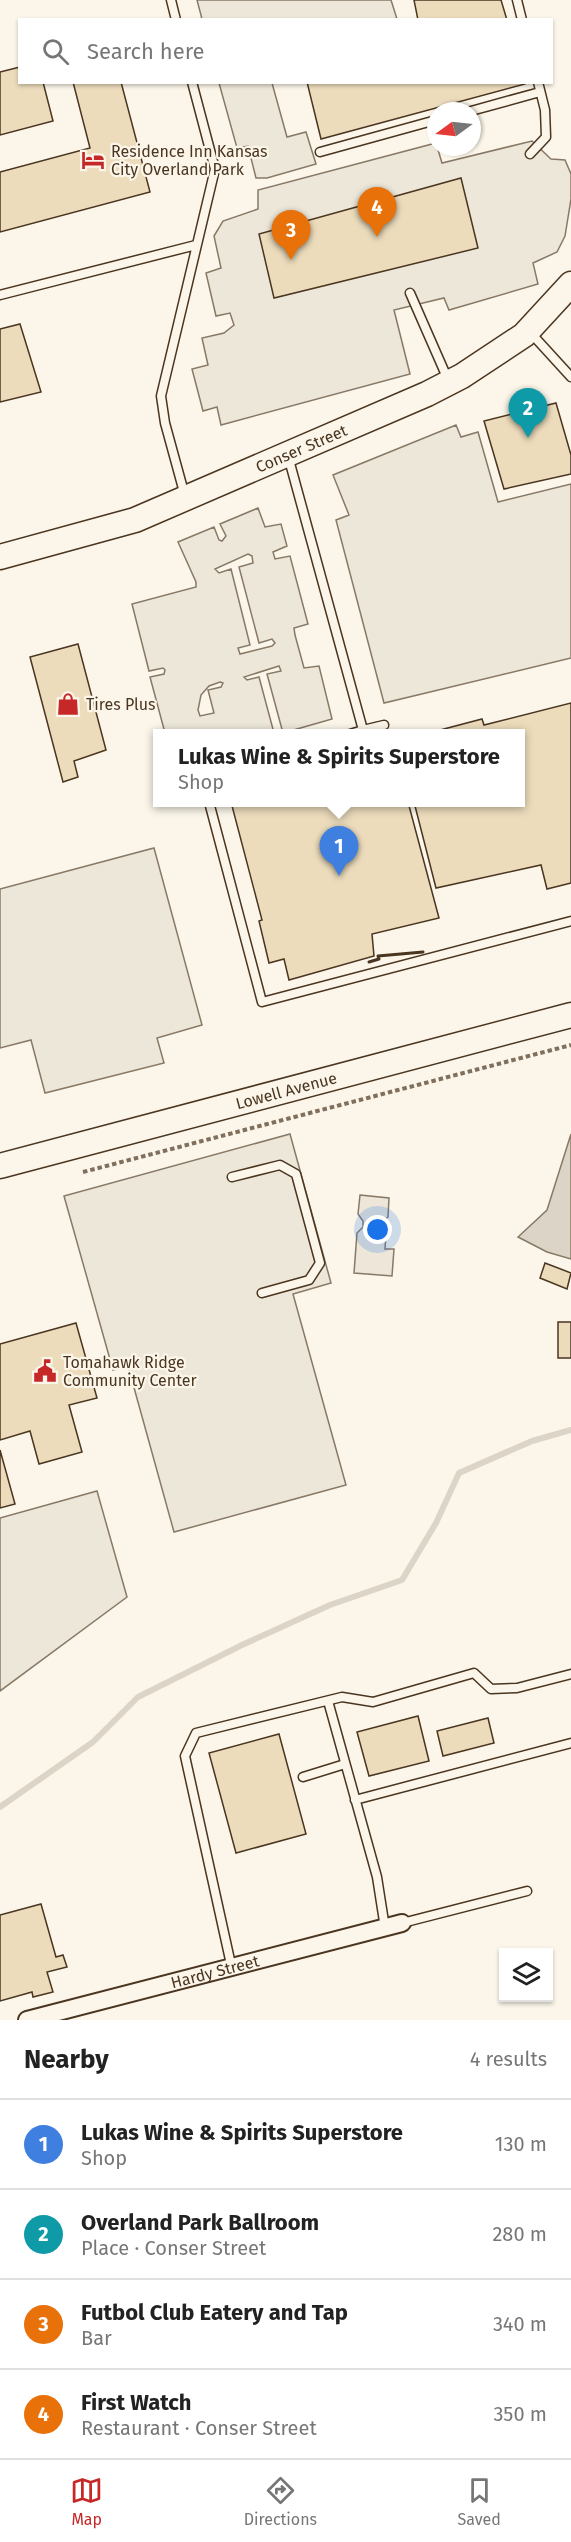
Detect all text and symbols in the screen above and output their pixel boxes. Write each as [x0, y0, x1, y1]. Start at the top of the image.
search box [18, 18, 553, 84]
icon: search [39, 35, 72, 68]
text: Search here [87, 38, 205, 65]
north arrow [427, 102, 481, 156]
place label: Residence Inn Kansas City Overland Park [111, 142, 268, 179]
hotel icon: Residence Inn Kansas City Overland Park [80, 147, 106, 173]
pin: 4 [358, 188, 397, 237]
pin: 3 [272, 210, 310, 260]
pin: 2 [508, 388, 548, 438]
street label: Conser Street [253, 421, 350, 477]
shop icon: Tires Plus [55, 691, 81, 717]
place label: Tires Plus [86, 695, 156, 714]
popup [153, 729, 525, 807]
text: Lukas Wine & Spirits Superstore [178, 743, 500, 770]
text: Shop [178, 770, 224, 794]
pin: 1 [320, 826, 358, 876]
street label: Lowell Avenue [234, 1068, 339, 1113]
your location [363, 1215, 392, 1244]
place label: Tomahawk Ridge Community Center [63, 1353, 197, 1390]
public building icon: Tomahawk Ridge Community Center [32, 1358, 58, 1384]
map controls [499, 1948, 553, 2002]
button: layers [499, 1948, 553, 2002]
street label: Hardy Street [169, 1951, 261, 1992]
text: Nearby [24, 2044, 109, 2075]
text: 4 results [470, 2047, 547, 2071]
text: Lukas Wine & Spirits Superstore [81, 2119, 403, 2146]
text: 1 [39, 2132, 48, 2156]
text: 130 m [495, 2132, 547, 2156]
text: Shop [81, 2146, 127, 2170]
text: Overland Park Ballroom [81, 2209, 319, 2236]
text: 2 [38, 2222, 49, 2246]
text: 280 m [492, 2222, 547, 2246]
text: Place · Conser Street [81, 2236, 266, 2260]
text: Futbol Club Eatery and Tap [81, 2299, 348, 2326]
text: 3 [38, 2312, 49, 2336]
text: 340 m [493, 2312, 547, 2336]
text: Bar [81, 2326, 112, 2350]
text: First Watch [81, 2389, 192, 2416]
text: 4 [38, 2402, 49, 2426]
text: 350 m [493, 2402, 547, 2426]
text: Restaurant · Conser Street [81, 2416, 317, 2440]
tab: Map [70, 2474, 103, 2529]
tab: Directions [244, 2474, 317, 2529]
tab: Saved [457, 2474, 501, 2529]

